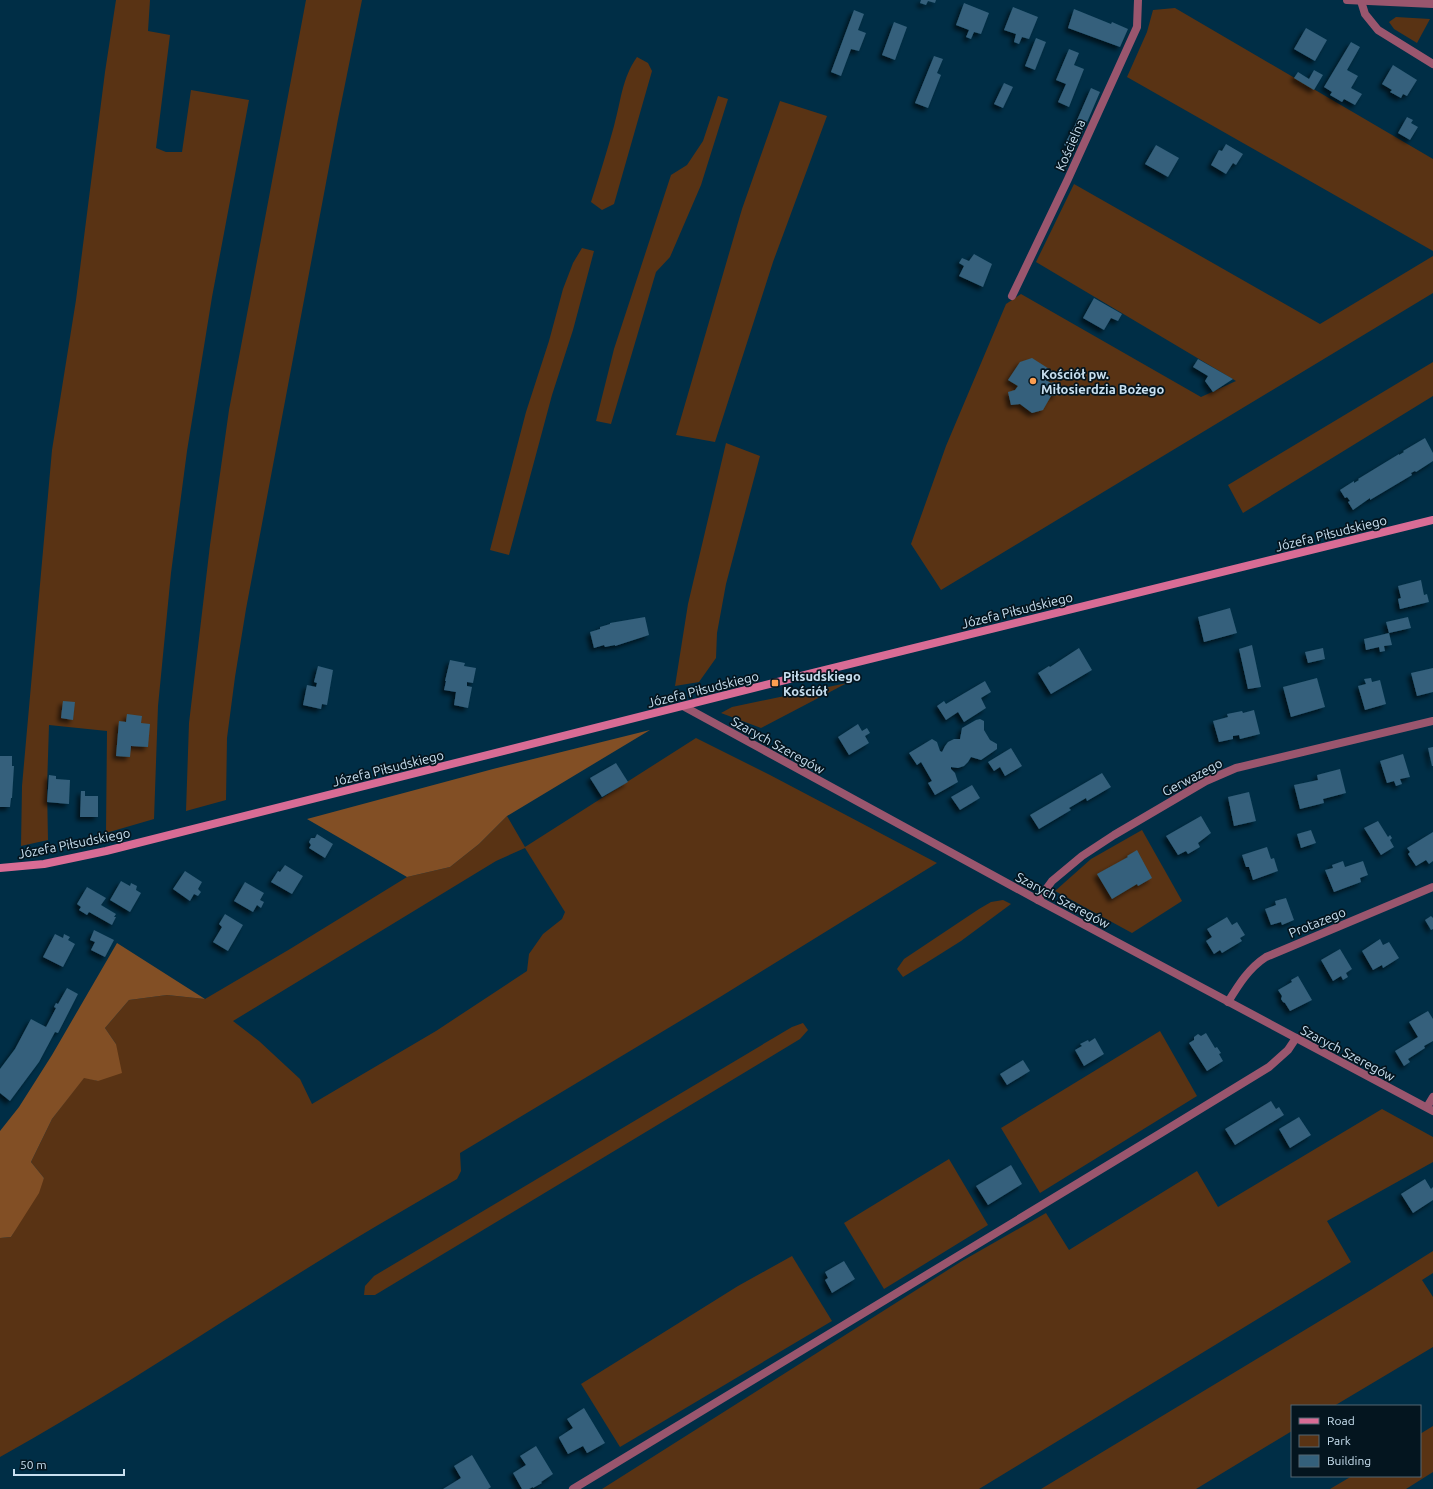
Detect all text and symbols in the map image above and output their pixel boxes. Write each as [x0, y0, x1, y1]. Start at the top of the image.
street label: Kościelna [1052, 117, 1088, 173]
place label: Kościół pw. Miłosierdzia Bożego [1041, 367, 1164, 396]
marker: Kościół pw. Miłosierdzia Bożego [1028, 376, 1038, 386]
street label: Józefa Piłsudskiego [1274, 512, 1388, 554]
street label: Józefa Piłsudskiego [960, 589, 1074, 631]
street label: Józefa Piłsudskiego [646, 668, 760, 710]
place label: Piłsudskiego Kościół [783, 669, 861, 698]
marker: Piłsudskiego Kościół [770, 678, 780, 688]
street label: Szarych Szeregów [729, 714, 827, 776]
street label: Józefa Piłsudskiego [331, 747, 445, 789]
street label: Gerwazego [1160, 755, 1224, 799]
street label: Józefa Piłsudskiego [17, 825, 131, 861]
street label: Szarych Szeregów [1014, 869, 1112, 931]
street label: Protazego [1286, 904, 1348, 940]
street label: Szarych Szeregów [1299, 1022, 1397, 1084]
legend [1291, 1405, 1421, 1477]
text: Road [1327, 1414, 1355, 1427]
text: Park [1327, 1434, 1351, 1447]
scale bar [14, 1451, 124, 1477]
text: Building [1327, 1454, 1371, 1467]
text: 50 m [20, 1458, 47, 1471]

